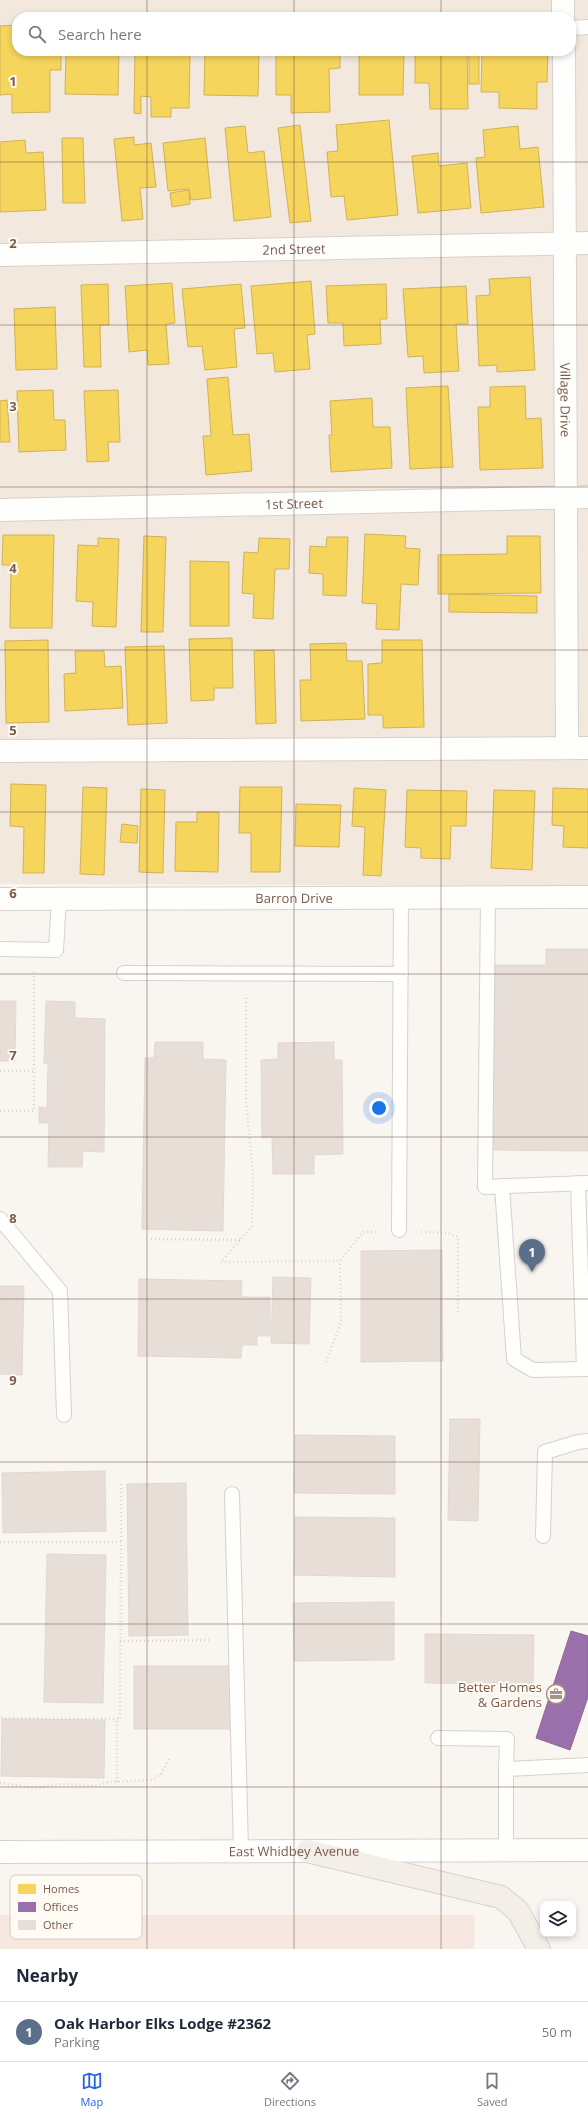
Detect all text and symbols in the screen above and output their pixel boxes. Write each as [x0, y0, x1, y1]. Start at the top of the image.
search box [12, 12, 576, 56]
icon: search [26, 23, 48, 45]
text: Search here [58, 24, 142, 44]
text: 1 [9, 72, 17, 90]
text: 2 [9, 234, 17, 252]
street label: 2nd Street [262, 239, 326, 259]
street label: Village Drive [556, 363, 575, 437]
text: 3 [9, 397, 17, 415]
street label: 1st Street [265, 494, 324, 513]
text: 4 [9, 559, 17, 577]
text: 5 [9, 721, 17, 739]
text: 6 [9, 884, 17, 902]
street label: Barron Drive [255, 889, 333, 907]
text: 7 [9, 1046, 17, 1064]
your location [369, 1098, 389, 1118]
text: 8 [9, 1209, 17, 1227]
pin: 1 [519, 1239, 545, 1272]
text: 9 [9, 1371, 17, 1389]
place label: Better Homes & Gardens [458, 1678, 542, 1711]
office icon: Better Homes & Gardens [545, 1683, 567, 1705]
street label: East Whidbey Avenue [229, 1842, 359, 1860]
legend [10, 1875, 142, 1939]
text: Homes [43, 1881, 79, 1896]
text: Offices [43, 1899, 78, 1914]
map controls [540, 1901, 576, 1937]
button: layers [540, 1901, 576, 1937]
text: Other [43, 1917, 73, 1932]
text: Nearby [16, 1964, 78, 1987]
text: Oak Harbor Elks Lodge #2362 [54, 2013, 271, 2033]
text: 1 [25, 2023, 33, 2041]
text: 50 m [542, 2023, 572, 2041]
text: Parking [54, 2033, 100, 2051]
tab: Map [80, 2070, 103, 2109]
tab: Directions [264, 2070, 316, 2109]
tab: Saved [477, 2070, 508, 2109]

